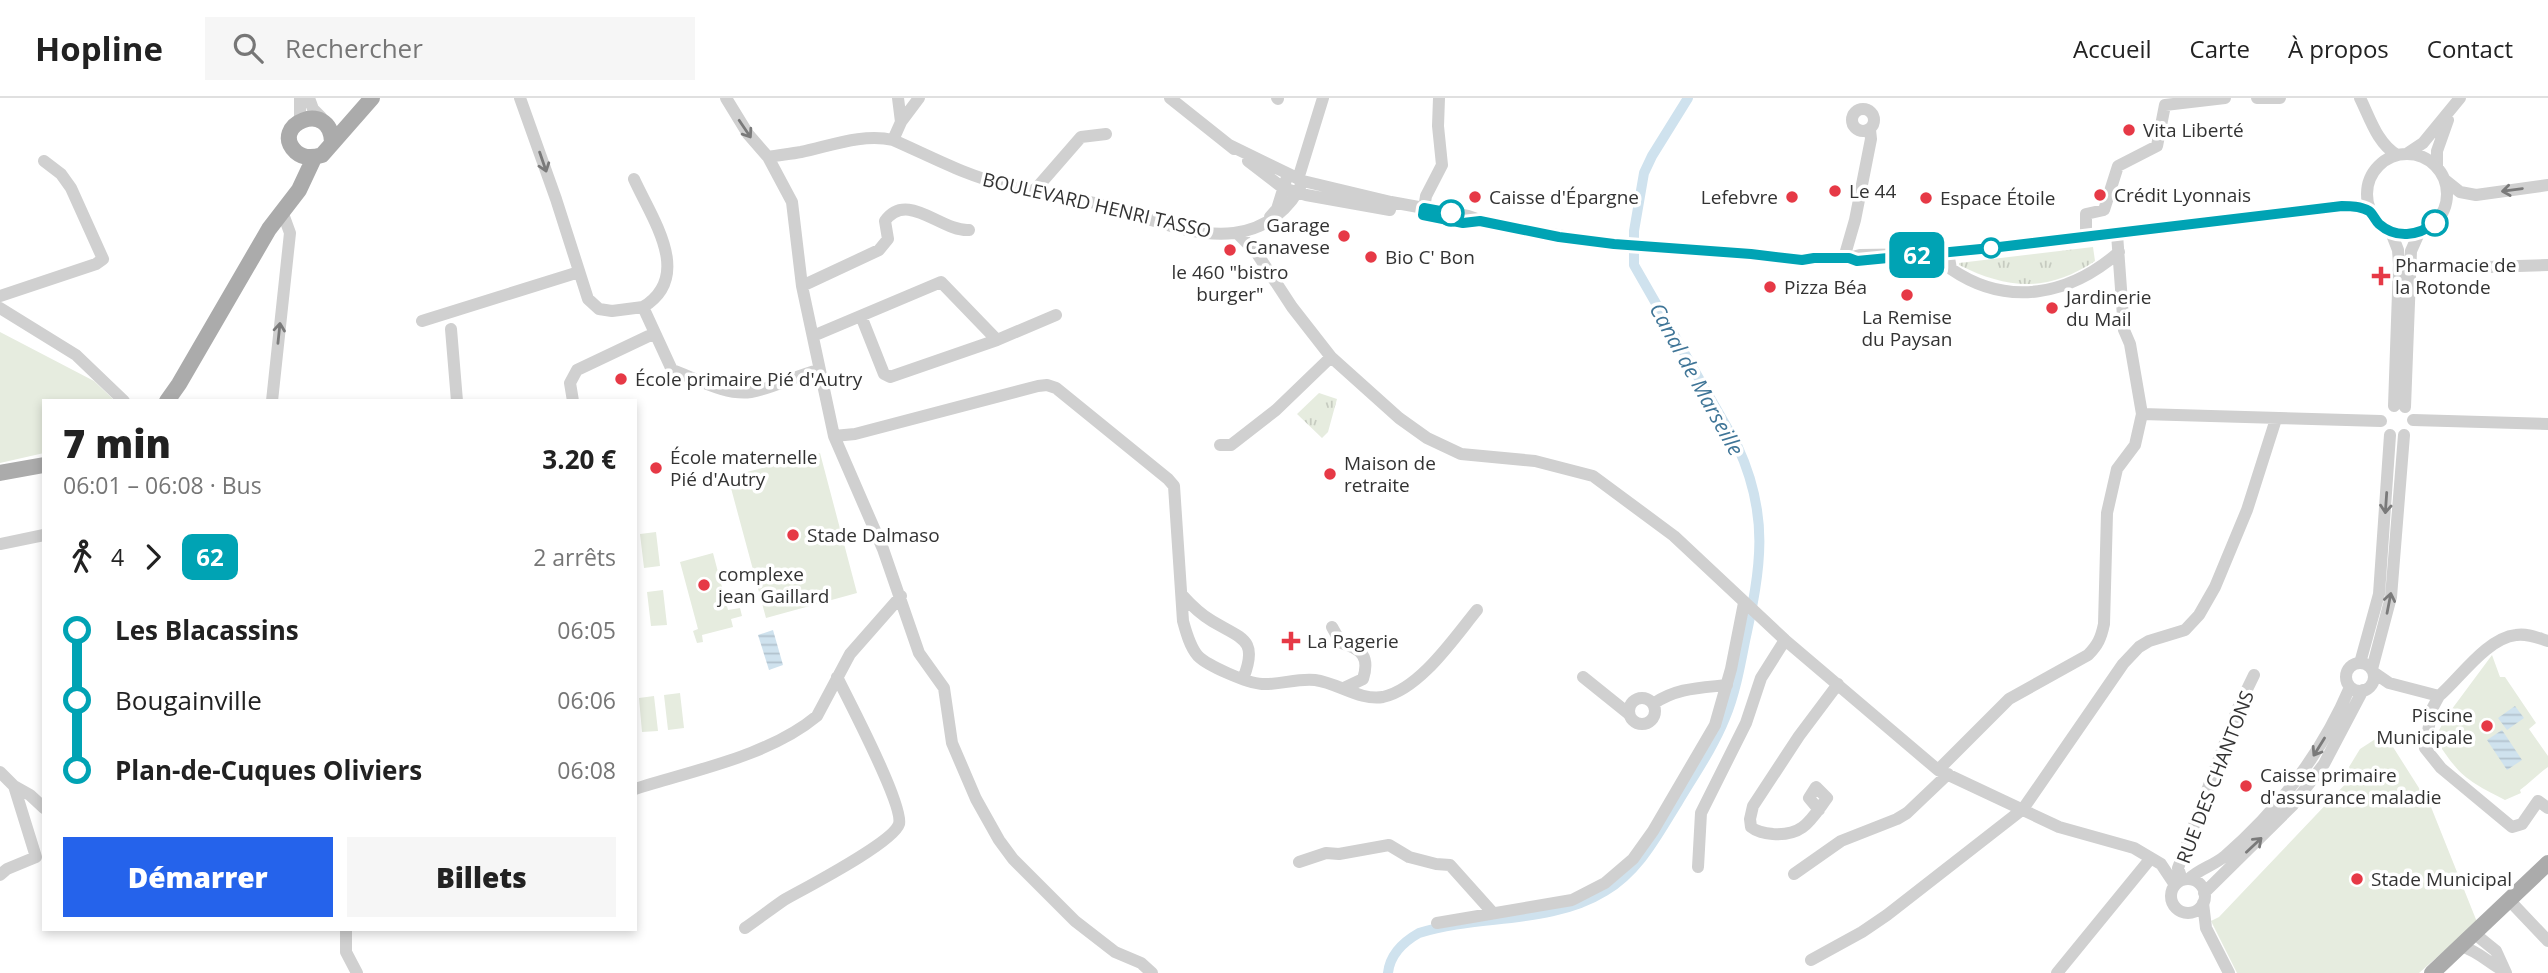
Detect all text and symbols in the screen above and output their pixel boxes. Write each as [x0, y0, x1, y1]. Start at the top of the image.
search box [205, 17, 695, 80]
text: Hopline [35, 26, 163, 71]
icon: search [229, 29, 267, 67]
text: Rechercher [285, 30, 423, 66]
text: Accueil [2073, 32, 2152, 65]
text: Carte [2190, 32, 2250, 65]
text: À propos [2288, 32, 2389, 65]
text: Contact [2427, 32, 2513, 65]
place label: Vita Liberté [2143, 117, 2244, 143]
one-way arrow [738, 119, 753, 138]
marker: Vita Liberté [2121, 122, 2137, 138]
one-way arrow [538, 151, 550, 173]
street label: BOULEVARD HENRI TASSO [980, 166, 1214, 244]
place label: Le 44 [1849, 178, 1896, 204]
place label: Crédit Lyonnais [2114, 182, 2251, 208]
marker: Le 44 [1827, 183, 1843, 199]
place label: Caisse d'Épargne [1489, 184, 1639, 210]
place label: Lefebvre [1701, 184, 1778, 210]
one-way arrow [2501, 184, 2524, 197]
place label: Espace Étoile [1940, 185, 2056, 211]
marker: Crédit Lyonnais [2092, 187, 2108, 203]
marker: Caisse d'Épargne [1467, 189, 1483, 205]
marker: Lefebvre [1784, 189, 1800, 205]
marker: Espace Étoile [1918, 190, 1934, 206]
unlabelled marker [1438, 200, 1464, 226]
unlabelled marker [2422, 210, 2448, 236]
place label: Garage Canavese [1245, 212, 1330, 260]
marker: Garage Canavese [1336, 228, 1352, 244]
line badge: 62 [1885, 232, 1948, 278]
text: 62 [1903, 238, 1931, 271]
unlabelled marker [1981, 238, 2001, 258]
marker: le 460 "bistro burger" [1222, 242, 1238, 258]
place label: Bio C' Bon [1385, 244, 1475, 270]
marker: Bio C' Bon [1363, 249, 1379, 265]
place label: Pharmacie de la Rotonde [2395, 252, 2516, 300]
place label: le 460 "bistro burger" [1172, 259, 1288, 307]
marker: Pharmacie de la Rotonde [2373, 268, 2389, 284]
place label: Pizza Béa [1784, 274, 1867, 300]
marker: Pizza Béa [1762, 279, 1778, 295]
place label: Jardinerie du Mail [2064, 284, 2151, 332]
marker: La Remise du Paysan [1899, 287, 1915, 303]
water label: Canal de Marseille [1643, 298, 1751, 460]
marker: Jardinerie du Mail [2044, 300, 2060, 316]
place label: La Remise du Paysan [1862, 304, 1952, 352]
one-way arrow [273, 322, 286, 345]
place label: École primaire Pié d'Autry [635, 366, 863, 392]
marker: École primaire Pié d'Autry [613, 371, 629, 387]
text: 7 min [63, 417, 171, 469]
text: 3.20 € [542, 441, 616, 477]
place label: École maternelle Pié d'Autry [670, 444, 817, 492]
place label: Maison de retraite [1344, 450, 1436, 498]
marker: École maternelle Pié d'Autry [648, 460, 664, 476]
marker: Maison de retraite [1322, 466, 1338, 482]
text: 06:01 – 06:08 · Bus [63, 469, 262, 501]
one-way arrow [2380, 491, 2393, 514]
place label: Stade Dalmaso [807, 522, 940, 548]
marker: Stade Dalmaso [785, 527, 801, 543]
icon: walk [63, 538, 101, 576]
icon: forward [134, 538, 172, 576]
text: 62 [196, 540, 224, 573]
text: 4 [111, 541, 124, 573]
text: 2 arrêts [533, 541, 616, 573]
place label: complexe jean Gaillard [716, 561, 829, 609]
marker: complexe jean Gaillard [696, 577, 712, 593]
one-way arrow [2383, 592, 2396, 615]
text: Les Blacassins [115, 612, 299, 648]
text: 06:05 [557, 614, 616, 646]
place label: La Pagerie [1307, 628, 1399, 654]
marker: La Pagerie [1281, 631, 1301, 651]
text: Bougainville [115, 682, 262, 718]
text: 06:06 [557, 684, 616, 716]
street label: RUE DES CHANTONS [2170, 687, 2260, 867]
place label: Piscine Municipale [2376, 702, 2473, 750]
marker: Piscine Municipale [2479, 718, 2495, 734]
one-way arrow [2311, 737, 2325, 757]
text: Plan-de-Cuques Oliviers [115, 752, 422, 788]
text: 06:08 [557, 754, 616, 786]
place label: Caisse primaire d'assurance maladie [2260, 762, 2441, 810]
marker: Caisse primaire d'assurance maladie [2238, 778, 2254, 794]
button: Démarrer [63, 837, 333, 917]
button: Billets [347, 837, 616, 917]
one-way arrow [2245, 837, 2262, 854]
place label: Stade Municipal [2371, 866, 2512, 892]
marker: Stade Municipal [2349, 871, 2365, 887]

